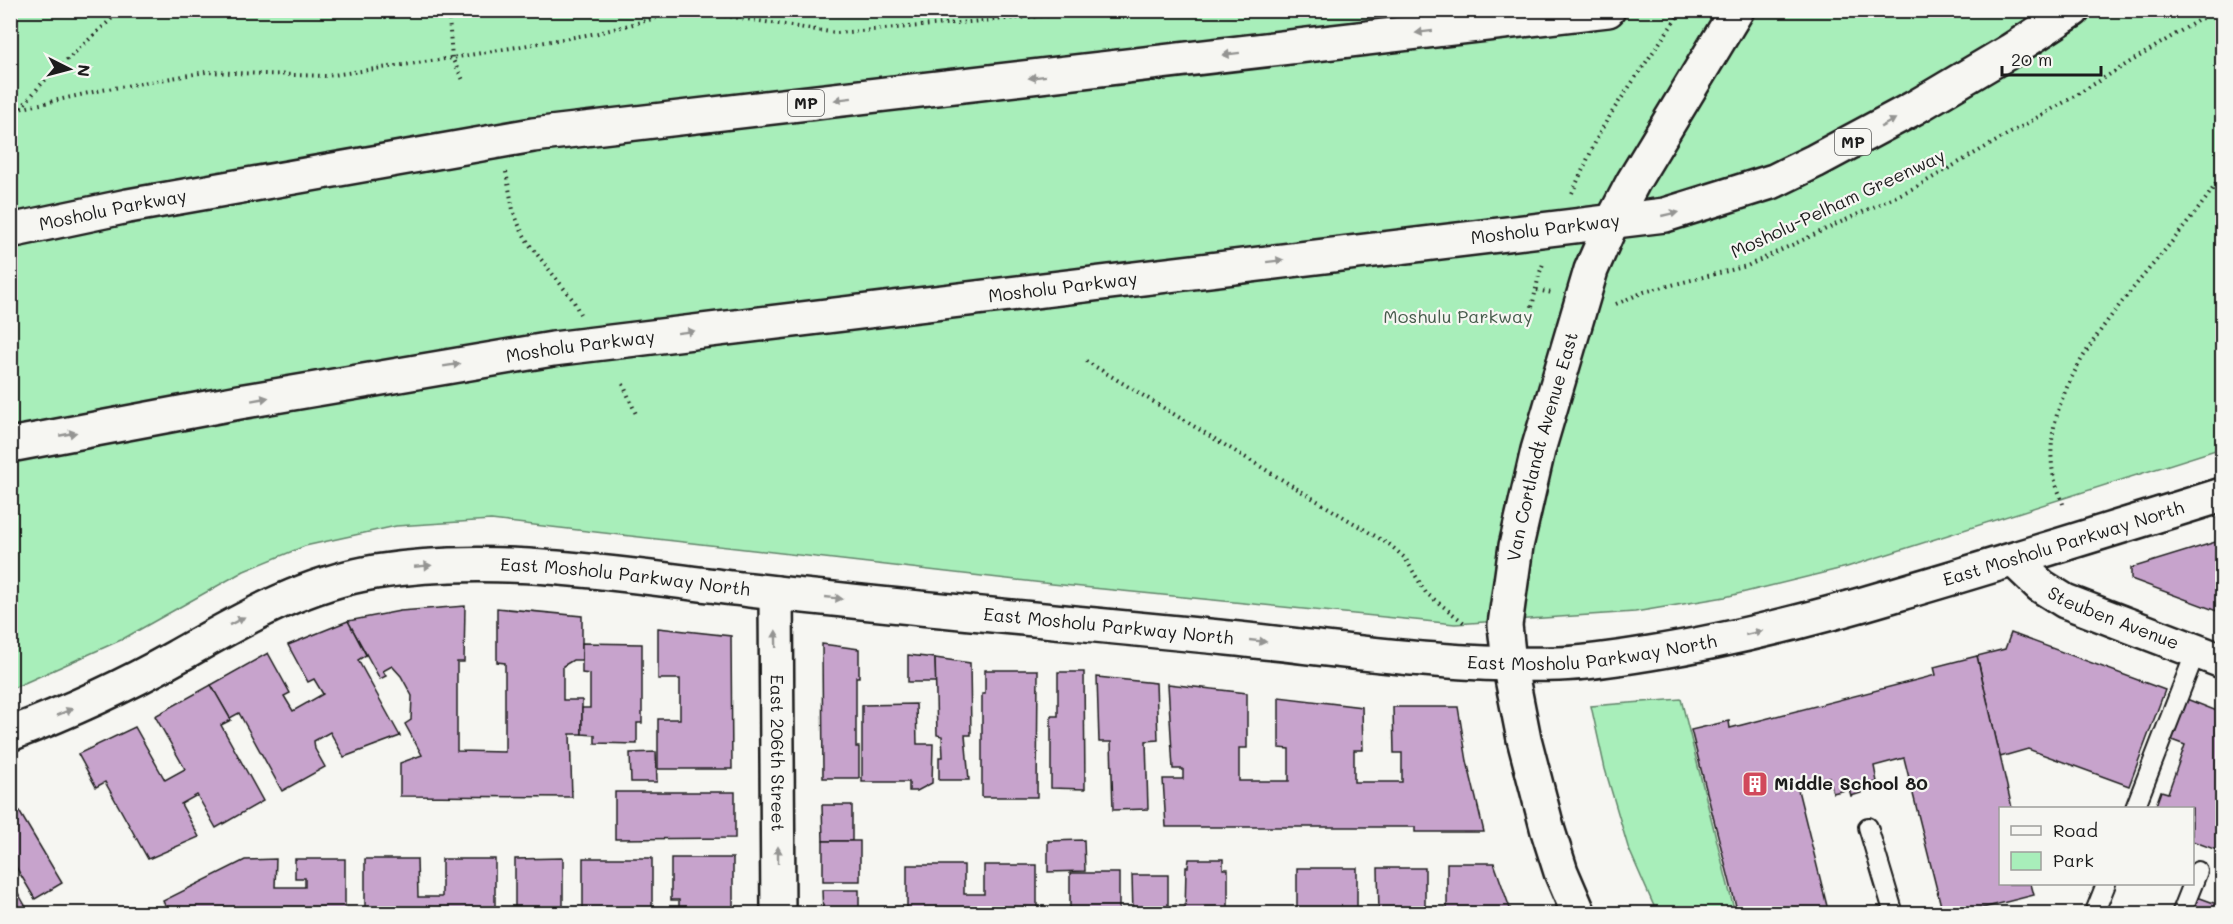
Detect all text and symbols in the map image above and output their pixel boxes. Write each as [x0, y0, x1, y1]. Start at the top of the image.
one-way arrow [1415, 27, 1434, 37]
north arrow [39, 39, 99, 99]
scale bar [2002, 39, 2101, 77]
text: 20 m [2011, 47, 2052, 71]
one-way arrow [1221, 49, 1240, 59]
text: N [73, 63, 95, 78]
one-way arrow [1027, 72, 1046, 81]
road number: MP [788, 90, 824, 116]
one-way arrow [834, 94, 853, 104]
one-way arrow [1879, 118, 1896, 128]
road number: MP [1835, 129, 1871, 155]
street label: Mosholu-Pelham Greenway [1727, 143, 1949, 263]
street label: Mosholu Parkway [37, 183, 188, 236]
street label: Mosholu Parkway [1469, 208, 1621, 249]
one-way arrow [1661, 208, 1679, 218]
one-way arrow [1266, 257, 1285, 266]
street label: Mosholu Parkway [987, 266, 1139, 307]
park label: Moshulu Parkway [1383, 304, 1533, 328]
street label: Mosholu Parkway [504, 324, 656, 368]
one-way arrow [677, 327, 696, 337]
street label: Van Cortlandt Avenue East [1501, 329, 1583, 563]
one-way arrow [442, 360, 461, 369]
one-way arrow [250, 394, 269, 403]
one-way arrow [59, 429, 78, 438]
street label: East Mosholu Parkway North [1940, 495, 2187, 591]
street label: East Mosholu Parkway North [500, 552, 752, 601]
one-way arrow [413, 561, 432, 571]
street label: Steuben Avenue [2043, 580, 2183, 655]
one-way arrow [825, 593, 844, 603]
street label: East Mosholu Parkway North [983, 601, 1235, 650]
one-way arrow [229, 616, 246, 626]
street label: East Mosholu Parkway North [1467, 628, 1719, 675]
one-way arrow [1744, 628, 1763, 637]
one-way arrow [772, 630, 781, 649]
one-way arrow [1249, 636, 1268, 646]
street label: East 206th Street [766, 674, 790, 832]
one-way arrow [56, 707, 74, 716]
building icon: Middle School 80 [1740, 769, 1770, 799]
place label: Middle School 80 [1774, 771, 1928, 795]
legend [1999, 807, 2194, 885]
text: Road [2053, 818, 2098, 842]
one-way arrow [773, 846, 783, 865]
text: Park [2053, 848, 2094, 872]

